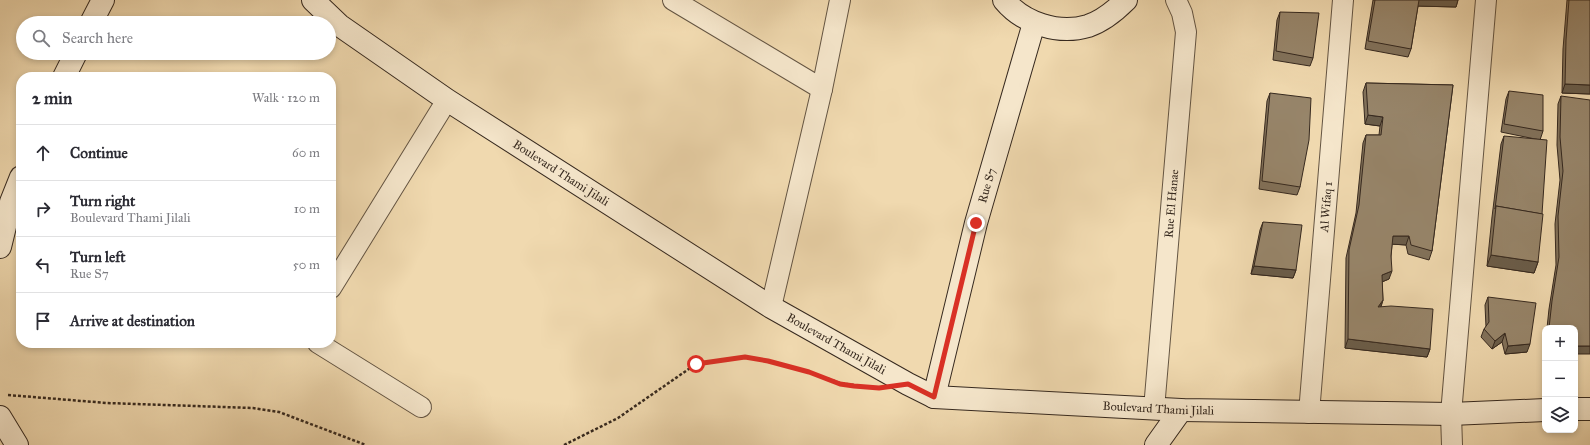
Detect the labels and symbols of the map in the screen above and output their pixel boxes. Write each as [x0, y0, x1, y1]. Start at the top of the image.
street label: Boulevard Thami Jilali [510, 137, 612, 209]
street label: Rue S7 [975, 166, 999, 205]
street label: Rue El Hanae [1162, 169, 1181, 239]
street label: Al Wifaq 1 [1317, 181, 1335, 234]
route end [967, 214, 985, 232]
street label: Boulevard Thami Jilali [784, 310, 889, 378]
route start [687, 355, 705, 373]
street label: Boulevard Thami Jilali [1102, 399, 1215, 418]

